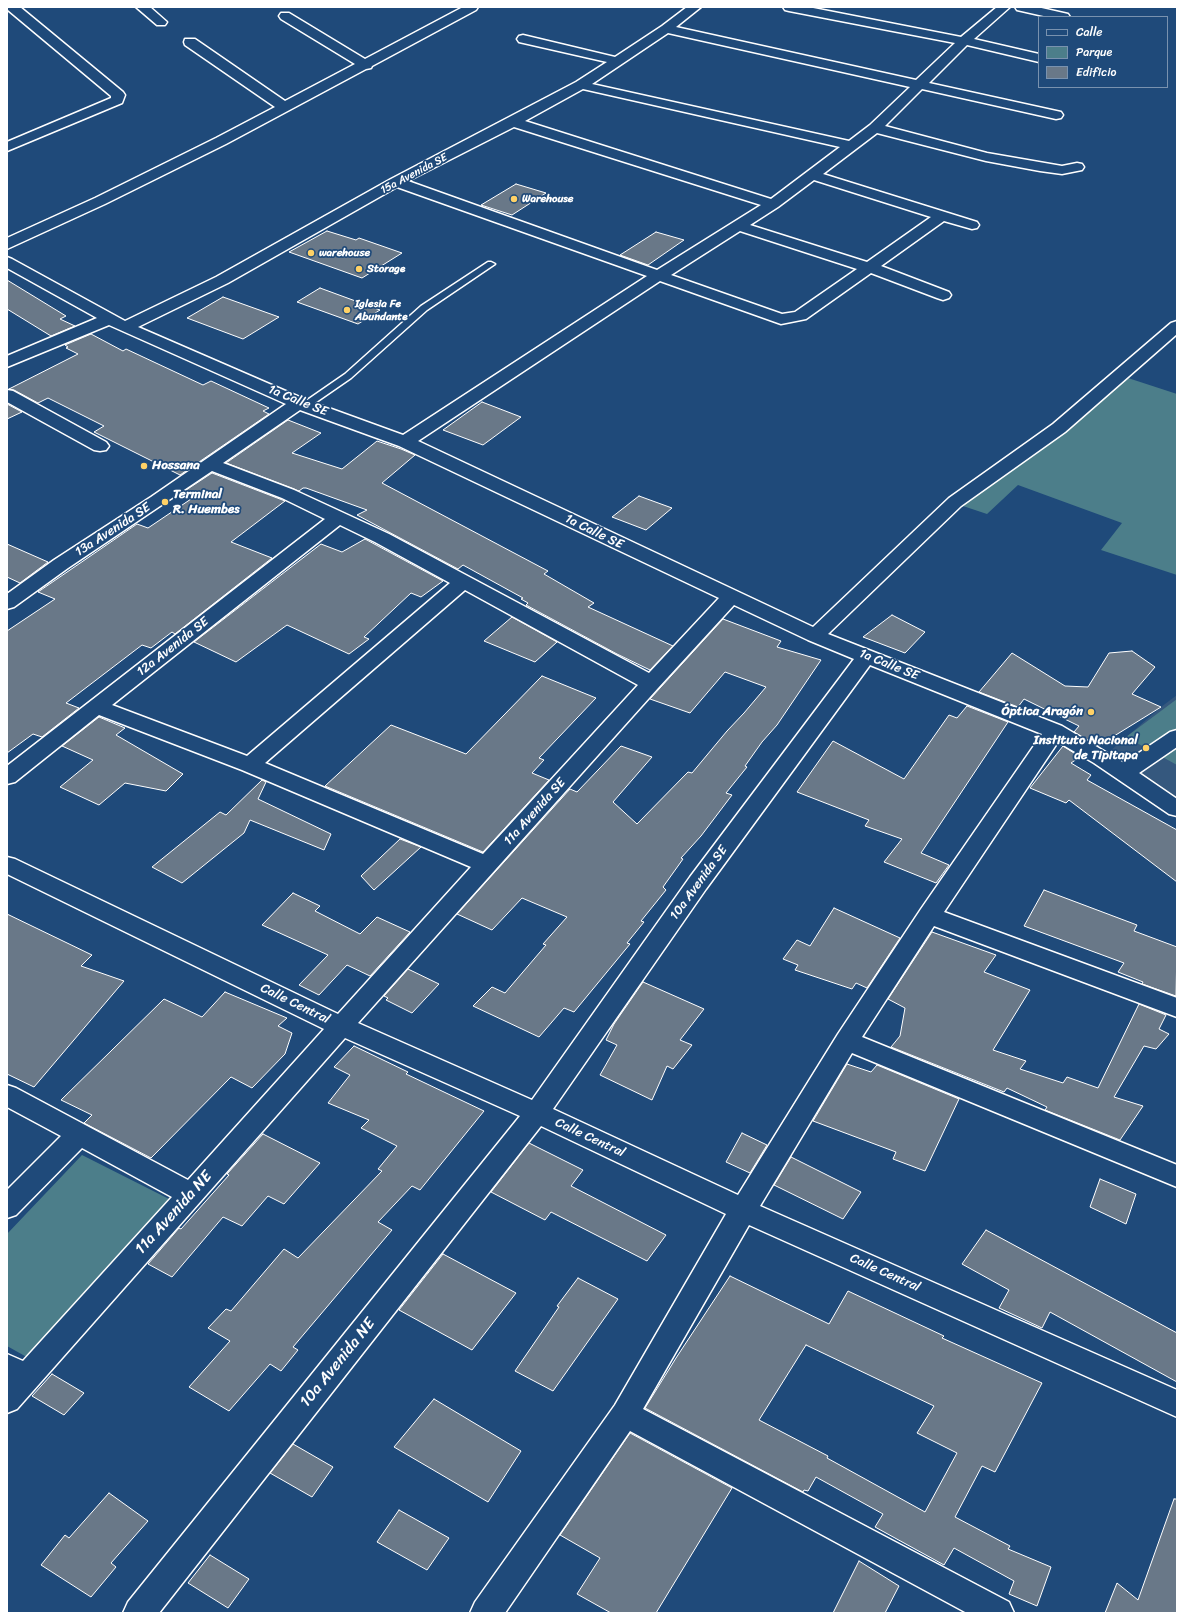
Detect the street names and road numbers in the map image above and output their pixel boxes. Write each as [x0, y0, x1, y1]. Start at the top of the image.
street label: 15a Avenida SE [378, 151, 450, 197]
street label: 1a Calle SE [266, 382, 330, 420]
street label: 13a Avenida SE [72, 500, 154, 560]
street label: 1a Calle SE [562, 511, 626, 553]
street label: 12a Avenida SE [134, 614, 212, 680]
street label: 1a Calle SE [857, 646, 921, 684]
street label: 11a Avenida SE [501, 775, 569, 849]
street label: 10a Avenida SE [667, 843, 731, 923]
street label: Calle Central [258, 981, 332, 1027]
street label: Calle Central [553, 1115, 627, 1161]
street label: 11a Avenida NE [131, 1167, 217, 1259]
street label: Calle Central [847, 1251, 923, 1295]
street label: 10a Avenida NE [296, 1315, 380, 1411]

